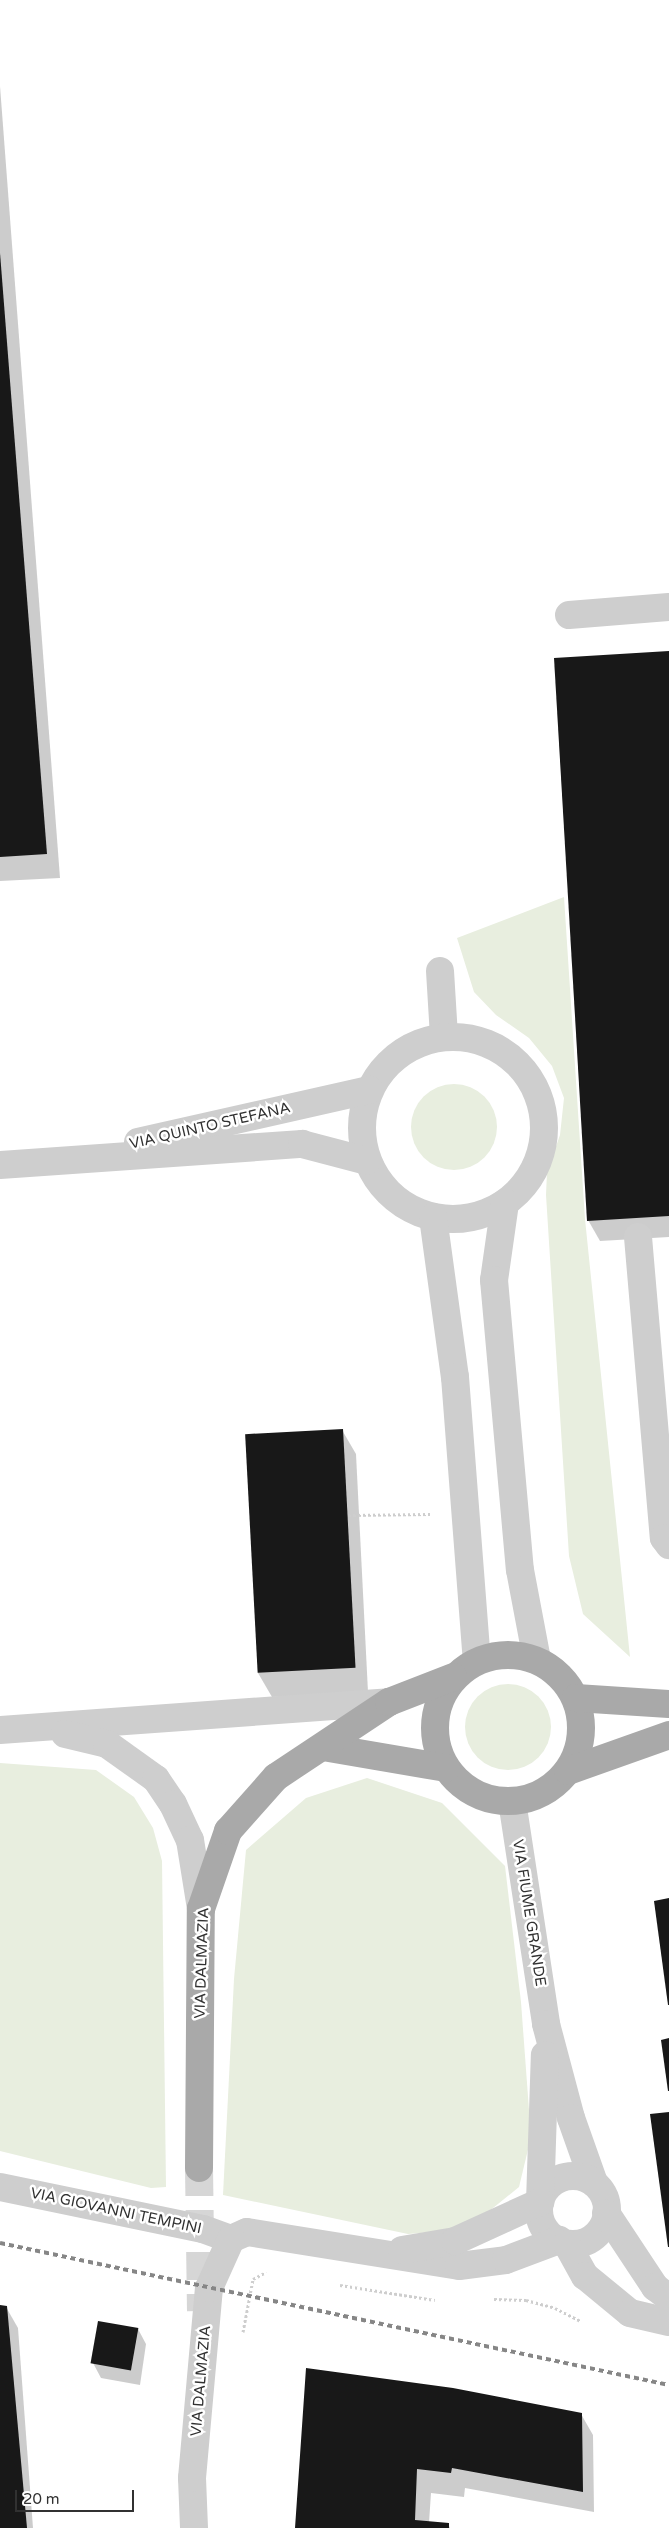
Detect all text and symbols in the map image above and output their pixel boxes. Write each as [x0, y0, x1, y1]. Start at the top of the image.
street label: VIA QUINTO STEFANA [128, 1099, 292, 1153]
street label: VIA FIUME GRANDE [508, 1838, 550, 1988]
street label: VIA DALMAZIA [191, 1907, 213, 2019]
street label: VIA GIOVANNI TEMPINI [29, 2184, 203, 2238]
street label: VIA DALMAZIA [187, 2325, 215, 2437]
scale bar [18, 2480, 136, 2512]
text: 20 m [23, 2490, 60, 2508]

